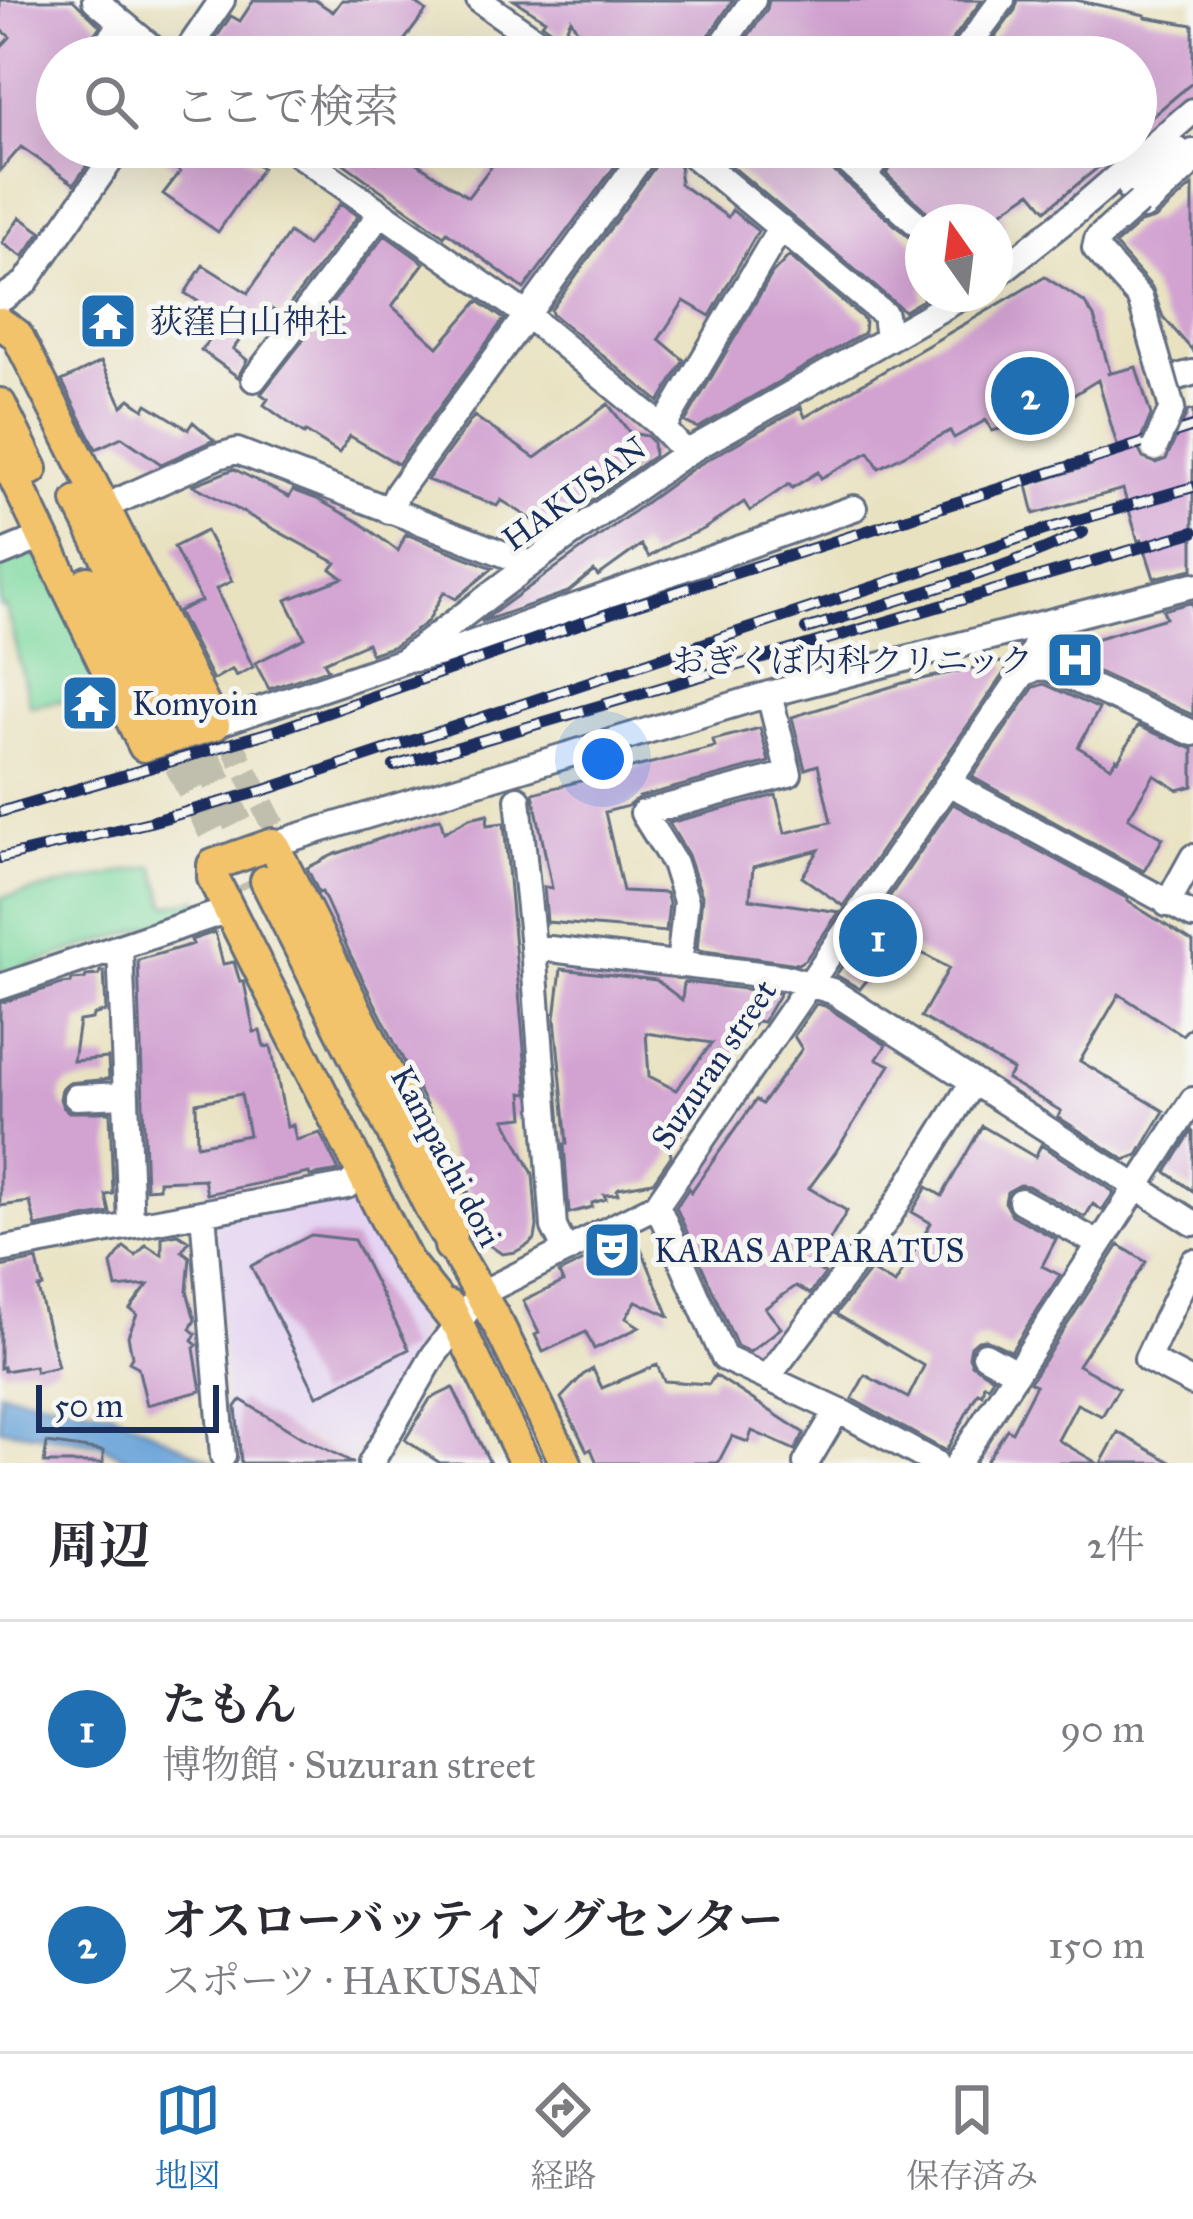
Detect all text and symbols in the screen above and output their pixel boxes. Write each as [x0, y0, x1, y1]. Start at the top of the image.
search box [36, 36, 1157, 168]
icon: search [78, 69, 144, 135]
text: ここで検索 [174, 79, 399, 134]
north arrow [905, 204, 1013, 312]
temple icon: 荻窪白山神社 [77, 290, 139, 352]
place label: 荻窪白山神社 [150, 302, 348, 342]
pin: 2 [991, 351, 1069, 441]
street label: HAKUSAN [495, 428, 655, 560]
hospital icon: おぎくぼ内科クリニック [1044, 629, 1106, 691]
place label: おぎくぼ内科クリニック [672, 641, 1033, 681]
temple icon: Komyoin [59, 672, 121, 734]
place label: Komyoin [132, 684, 258, 724]
your location [573, 729, 633, 789]
pin: 1 [839, 893, 917, 983]
street label: Suzuran street [643, 972, 785, 1157]
street label: Kampachi dori [382, 1059, 510, 1254]
theatre icon: KARAS APPARATUS [581, 1219, 643, 1281]
place label: KARAS APPARATUS [654, 1231, 965, 1271]
scale bar [36, 1379, 219, 1432]
text: 50 m [54, 1386, 123, 1426]
text: 周辺 [48, 1515, 150, 1577]
text: 2件 [1087, 1521, 1145, 1569]
text: たもん [162, 1677, 297, 1732]
text: 1 [79, 1705, 95, 1753]
text: 90 m [1060, 1705, 1145, 1753]
text: 博物館 · Suzuran street [162, 1741, 536, 1789]
text: オスローバッティングセンター [162, 1893, 783, 1948]
text: 2 [77, 1921, 97, 1969]
text: 150 m [1048, 1921, 1145, 1969]
text: スポーツ · HAKUSAN [162, 1957, 541, 2005]
tab: 地図 [155, 2077, 221, 2196]
tab: 経路 [530, 2077, 596, 2196]
tab: 保存済み [906, 2077, 1038, 2196]

